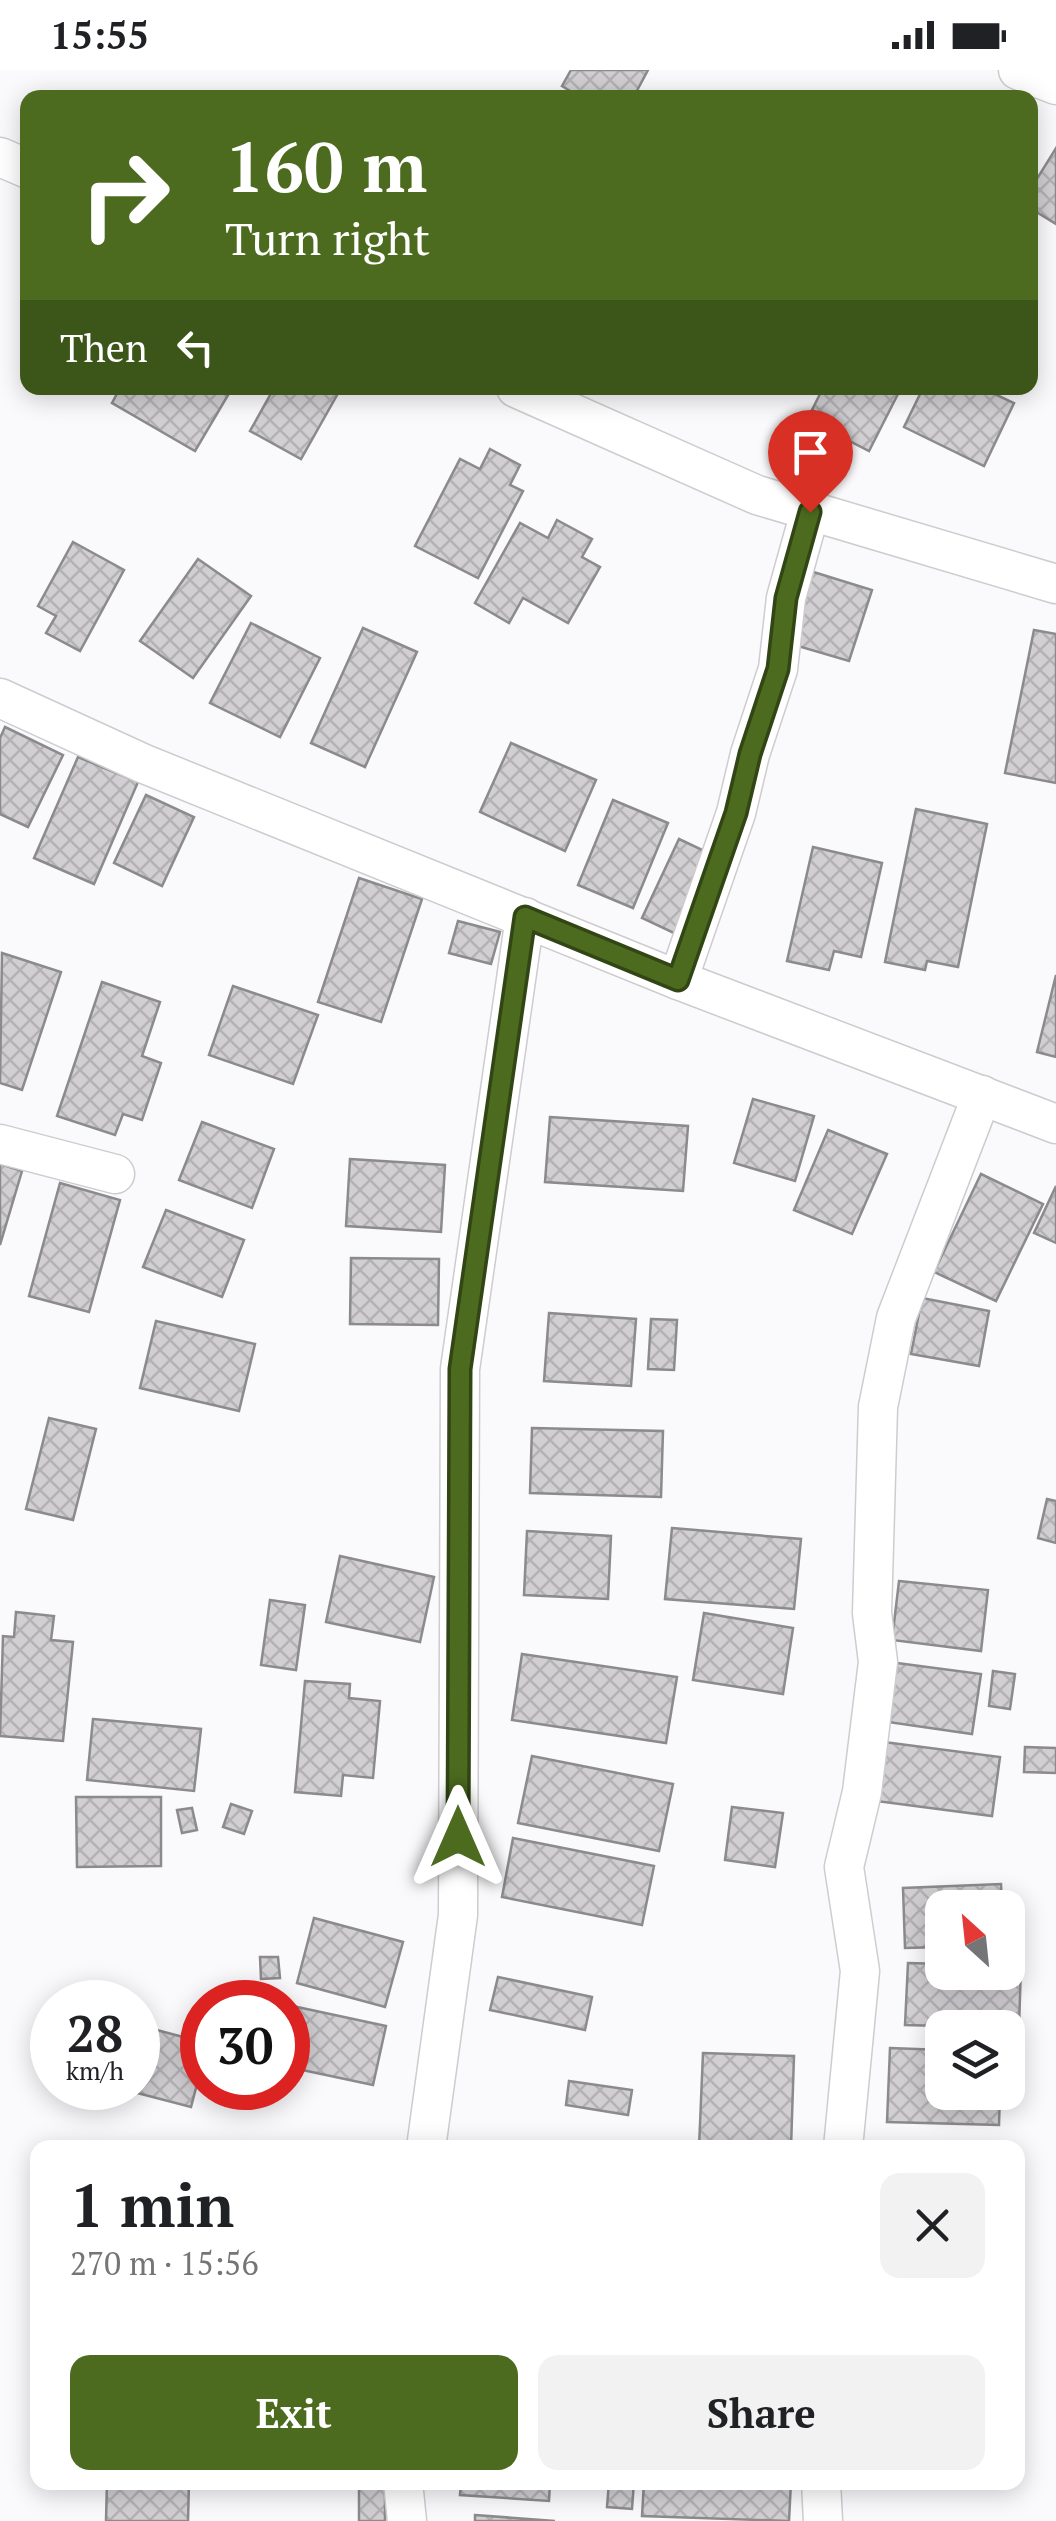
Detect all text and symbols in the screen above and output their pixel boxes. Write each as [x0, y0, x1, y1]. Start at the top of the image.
text: 15:55 [50, 10, 149, 60]
text: 160 m [225, 119, 427, 212]
icon: right [60, 130, 190, 260]
text: Turn right [225, 208, 430, 268]
icon: left [168, 320, 223, 375]
text: Then [60, 323, 148, 373]
pin [768, 410, 853, 513]
icon: arrive [783, 425, 838, 480]
position arrow [406, 1785, 510, 1889]
north arrow [925, 1890, 1025, 1990]
map controls [925, 1890, 1025, 2110]
speed limit sign: 30 [180, 1980, 310, 2110]
text: 28 [67, 2000, 123, 2066]
button: layers [925, 2010, 1025, 2110]
text: km/h [66, 2054, 124, 2087]
text: 1 min [70, 2165, 234, 2244]
button: close [880, 2173, 985, 2278]
text: 270 m · 15:56 [70, 2242, 258, 2284]
button: Exit [70, 2355, 518, 2470]
button: Share [538, 2355, 985, 2470]

